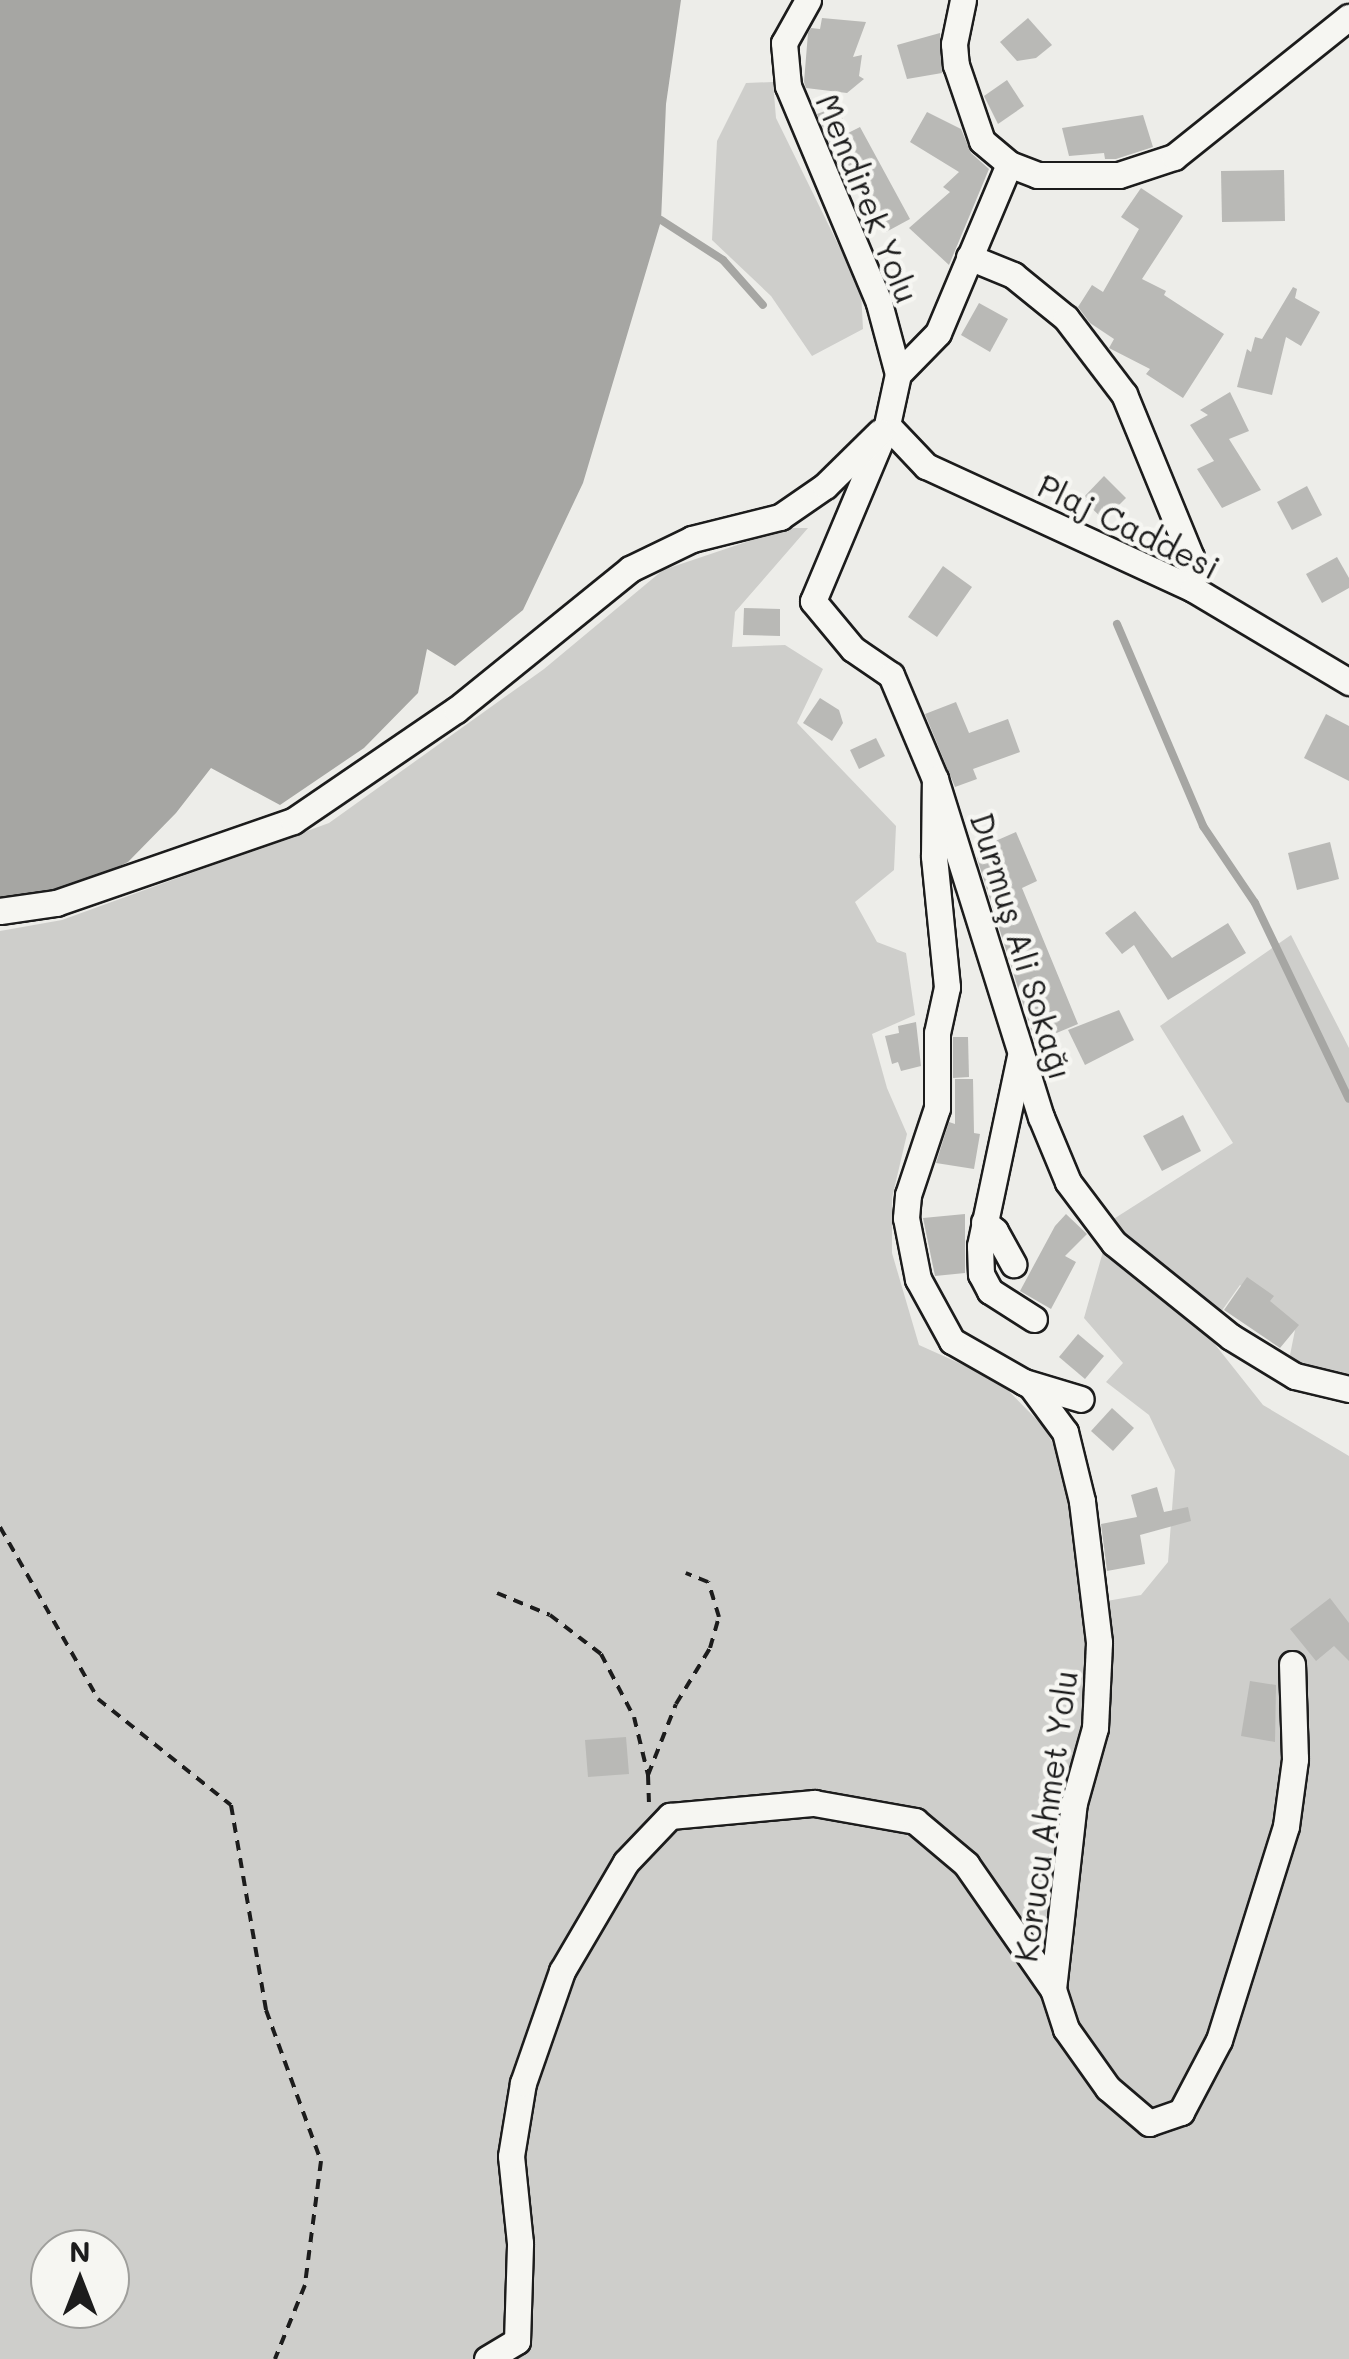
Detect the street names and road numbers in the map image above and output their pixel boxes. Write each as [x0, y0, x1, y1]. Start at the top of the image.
street label: Mendirek Yolu [809, 88, 927, 308]
street label: Plaj Caddesi [1032, 466, 1226, 586]
street label: Durmuş Ali Sokağı [963, 808, 1081, 1084]
street label: Korucu Ahmet Yolu [1006, 1668, 1084, 1964]

